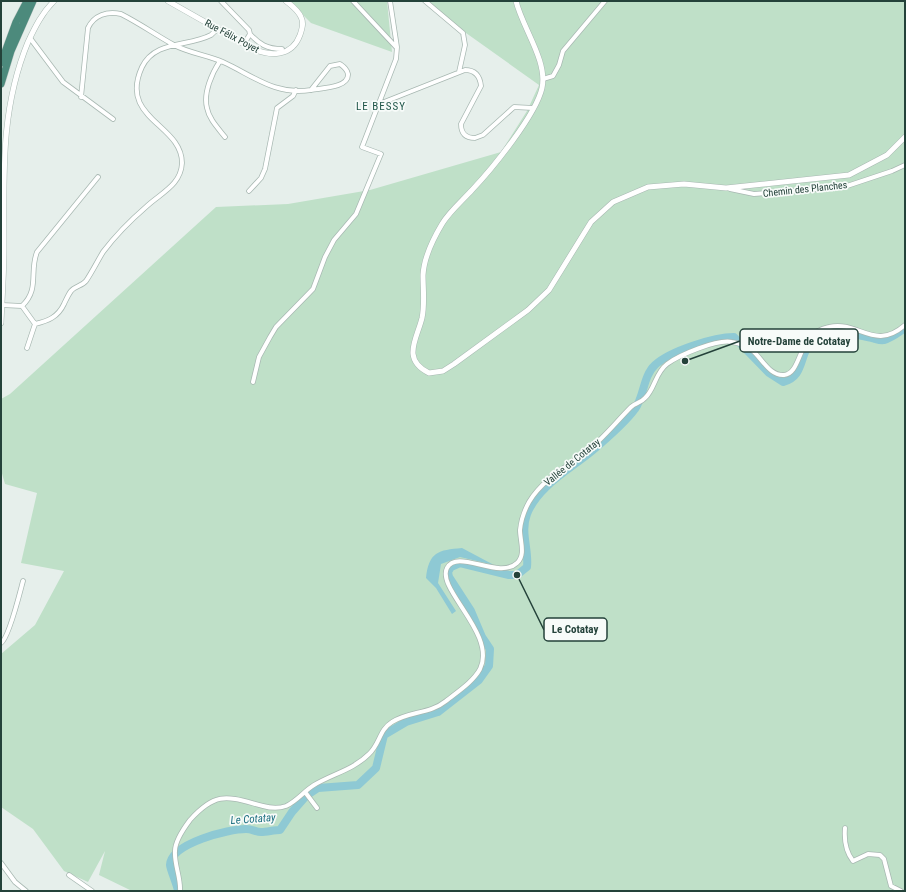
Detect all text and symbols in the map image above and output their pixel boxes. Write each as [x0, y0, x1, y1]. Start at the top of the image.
street label: Rue Félix Poyet [203, 17, 261, 55]
district label: LE BESSY [356, 100, 406, 113]
street label: Chemin des Planches [762, 179, 848, 199]
callout: Notre-Dame de Cotatay [740, 329, 858, 352]
text: Notre-Dame de Cotatay [748, 335, 850, 348]
street label: Vallée de Cotatay [542, 436, 602, 488]
callout: Le Cotatay [544, 618, 607, 641]
text: Le Cotatay [552, 623, 598, 636]
water label: Le Cotatay [230, 811, 276, 827]

